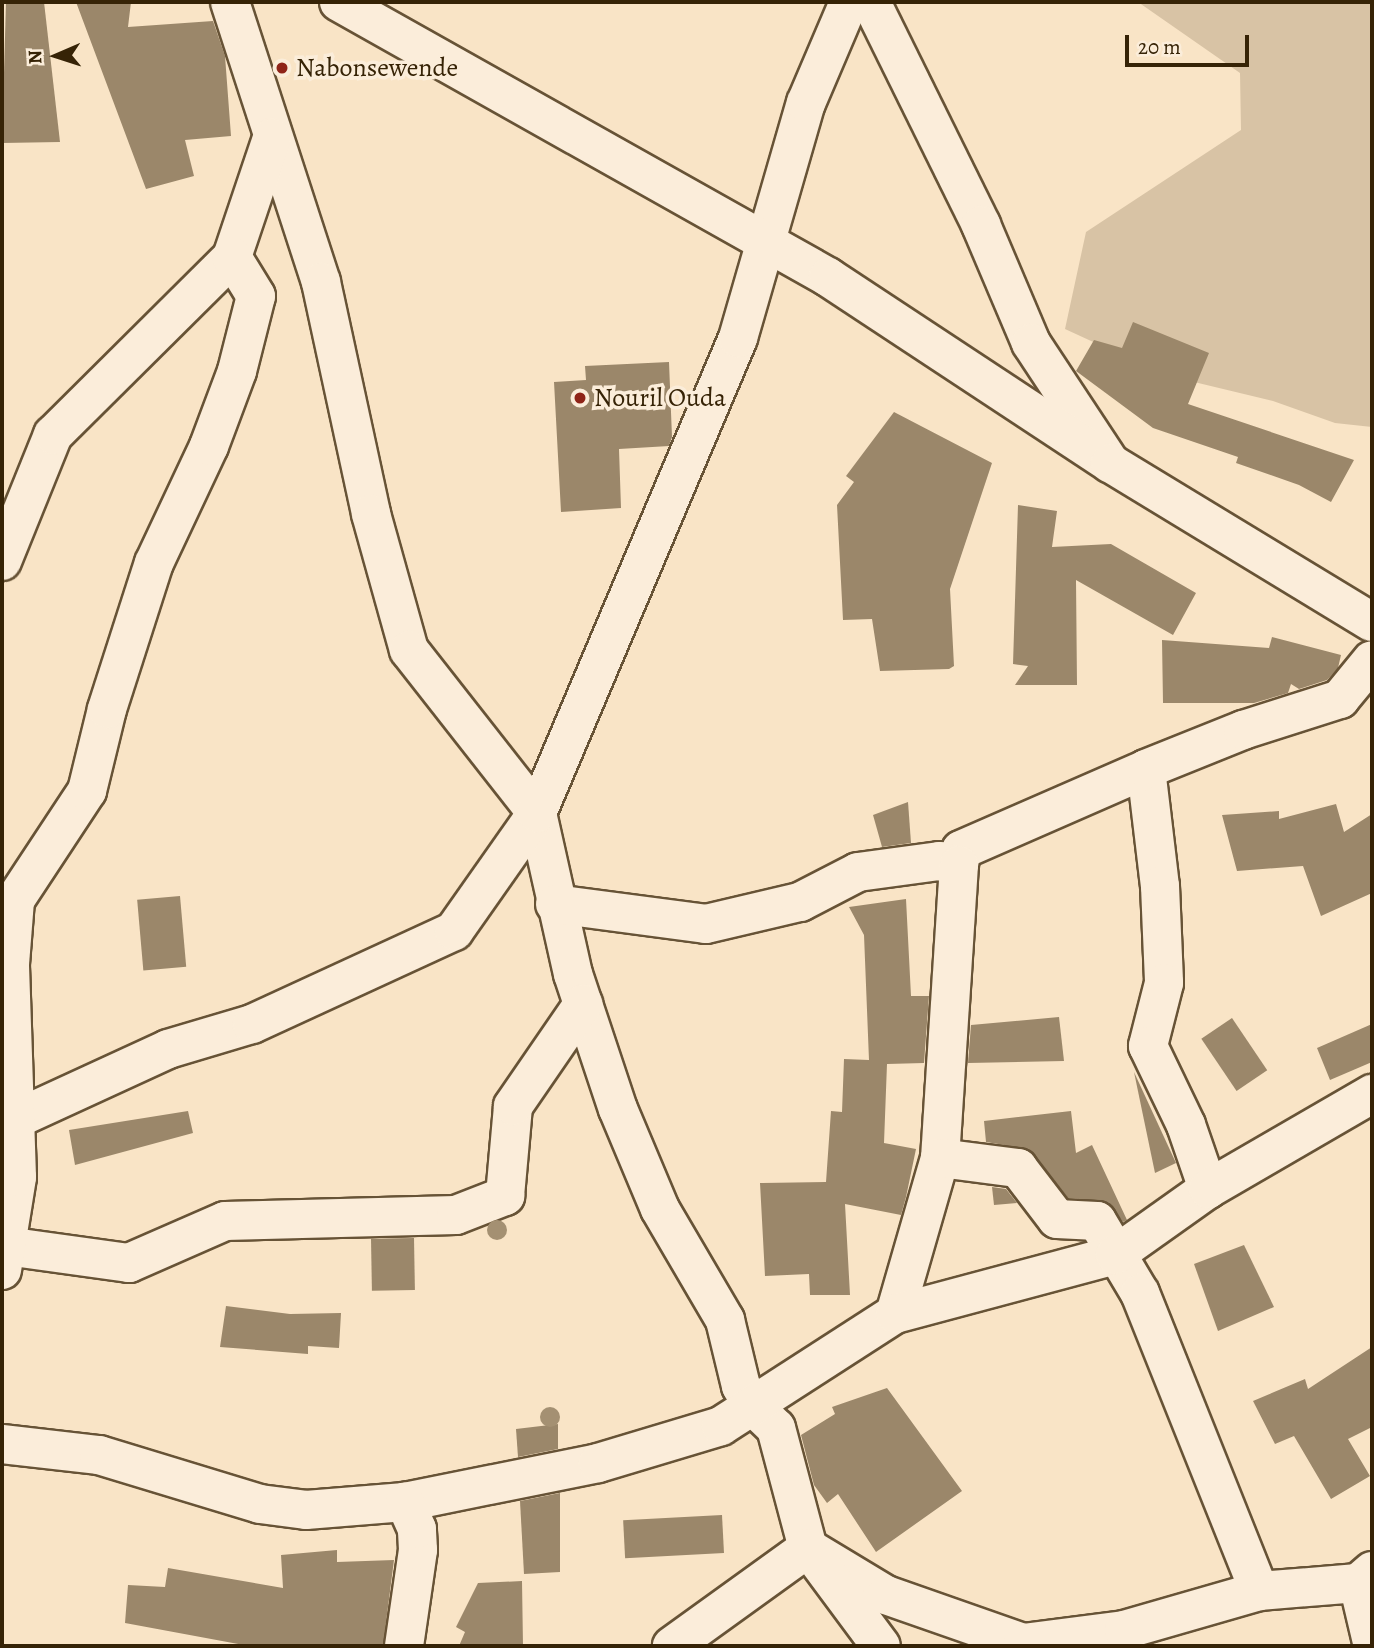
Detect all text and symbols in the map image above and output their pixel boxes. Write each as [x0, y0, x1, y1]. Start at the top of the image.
north arrow [21, 21, 91, 91]
scale bar [1129, 21, 1253, 65]
text: 20 m [1138, 33, 1181, 61]
text: N [22, 50, 48, 65]
place label: Nabonsewende [296, 52, 458, 84]
marker: Nabonsewende [274, 60, 290, 76]
place label: Nouril Ouda [594, 382, 726, 414]
marker: Nouril Ouda [572, 390, 588, 406]

